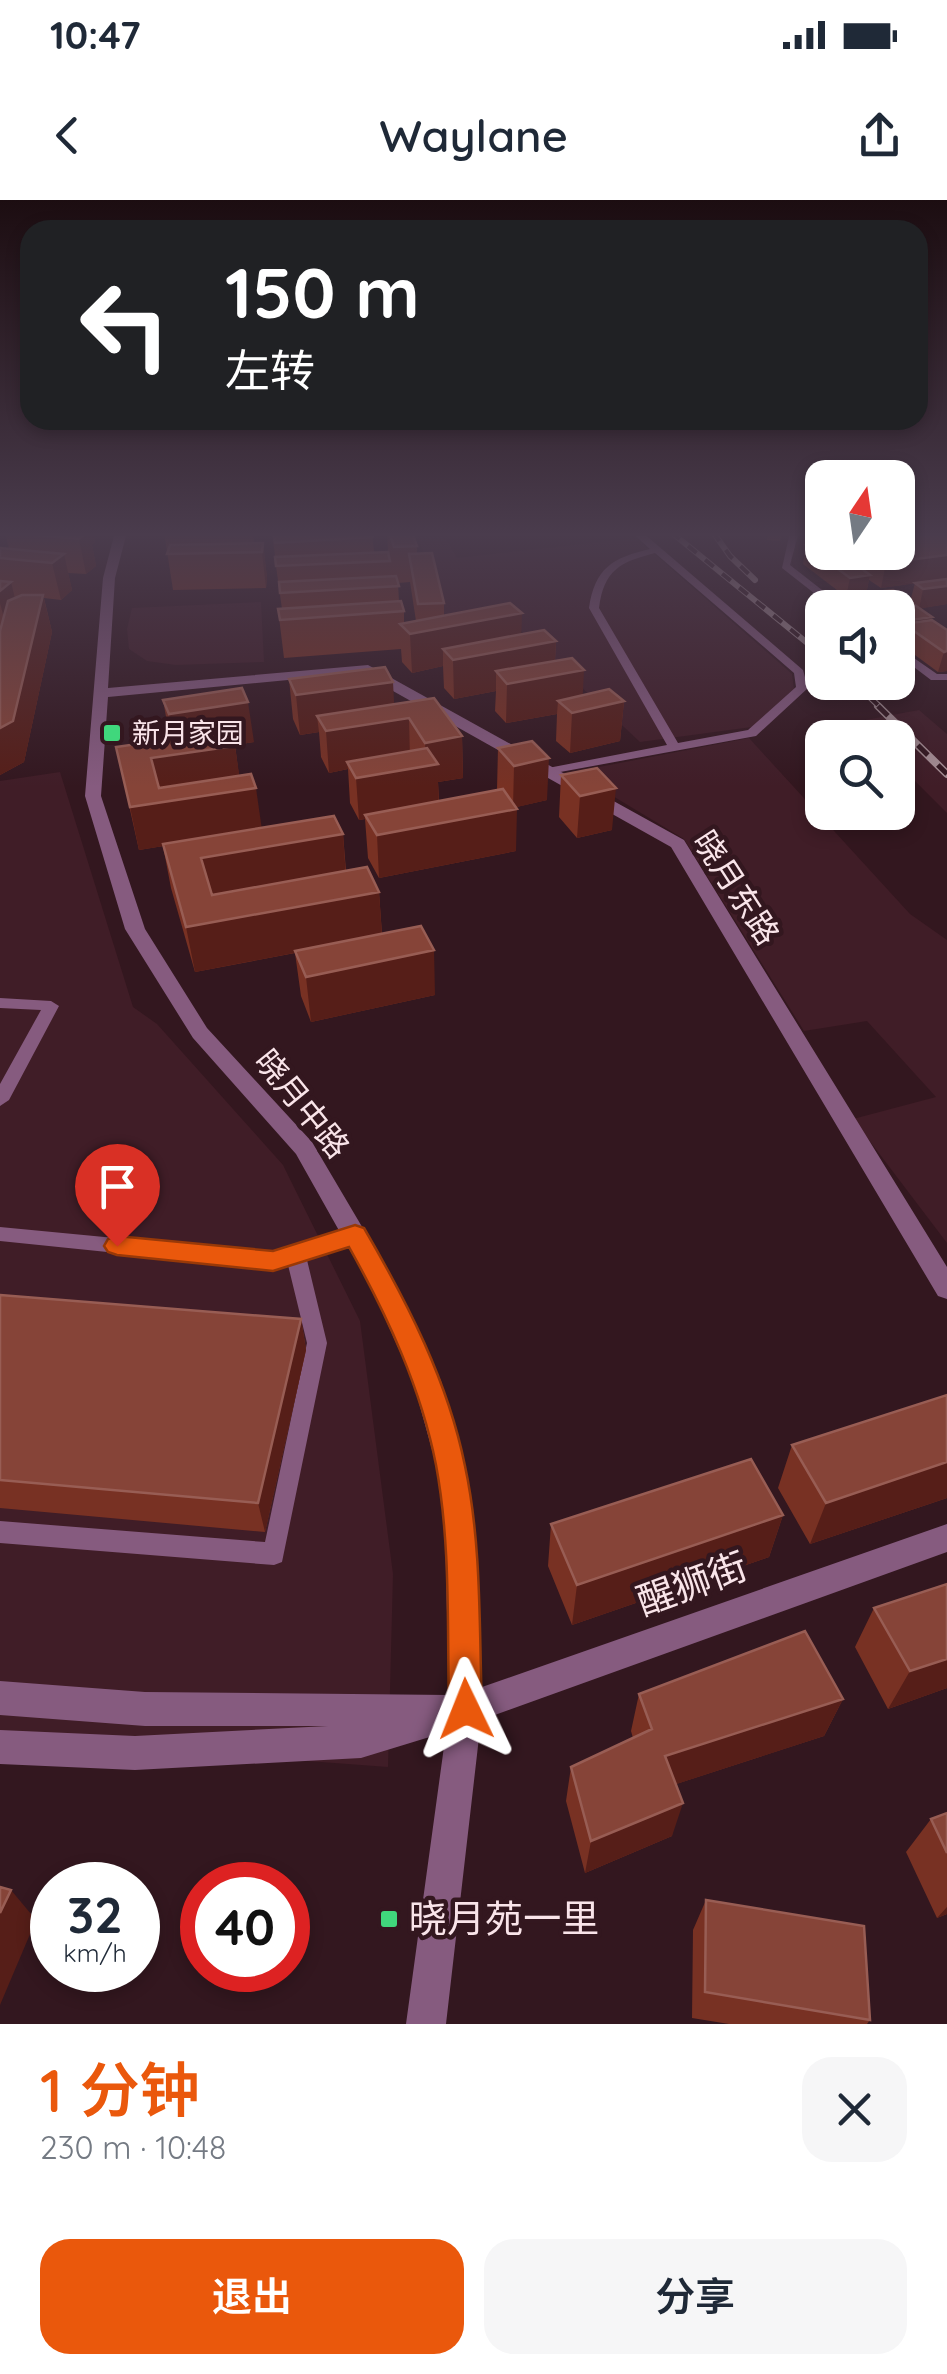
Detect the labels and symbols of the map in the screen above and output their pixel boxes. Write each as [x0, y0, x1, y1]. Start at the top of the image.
north arrow [805, 460, 915, 570]
place label: 新月家园 [132, 715, 244, 750]
marker: 新月家园 [101, 722, 123, 744]
street label: 晓月东路 [685, 823, 788, 952]
street label: 晓月中路 [247, 1041, 359, 1166]
pin [75, 1144, 160, 1247]
street label: 醒狮街 [630, 1541, 753, 1625]
position arrow [414, 1657, 518, 1761]
speed limit sign: 40 [180, 1862, 310, 1992]
place label: 晓月苑一里 [409, 1894, 599, 1942]
marker: 晓月苑一里 [378, 1908, 400, 1930]

